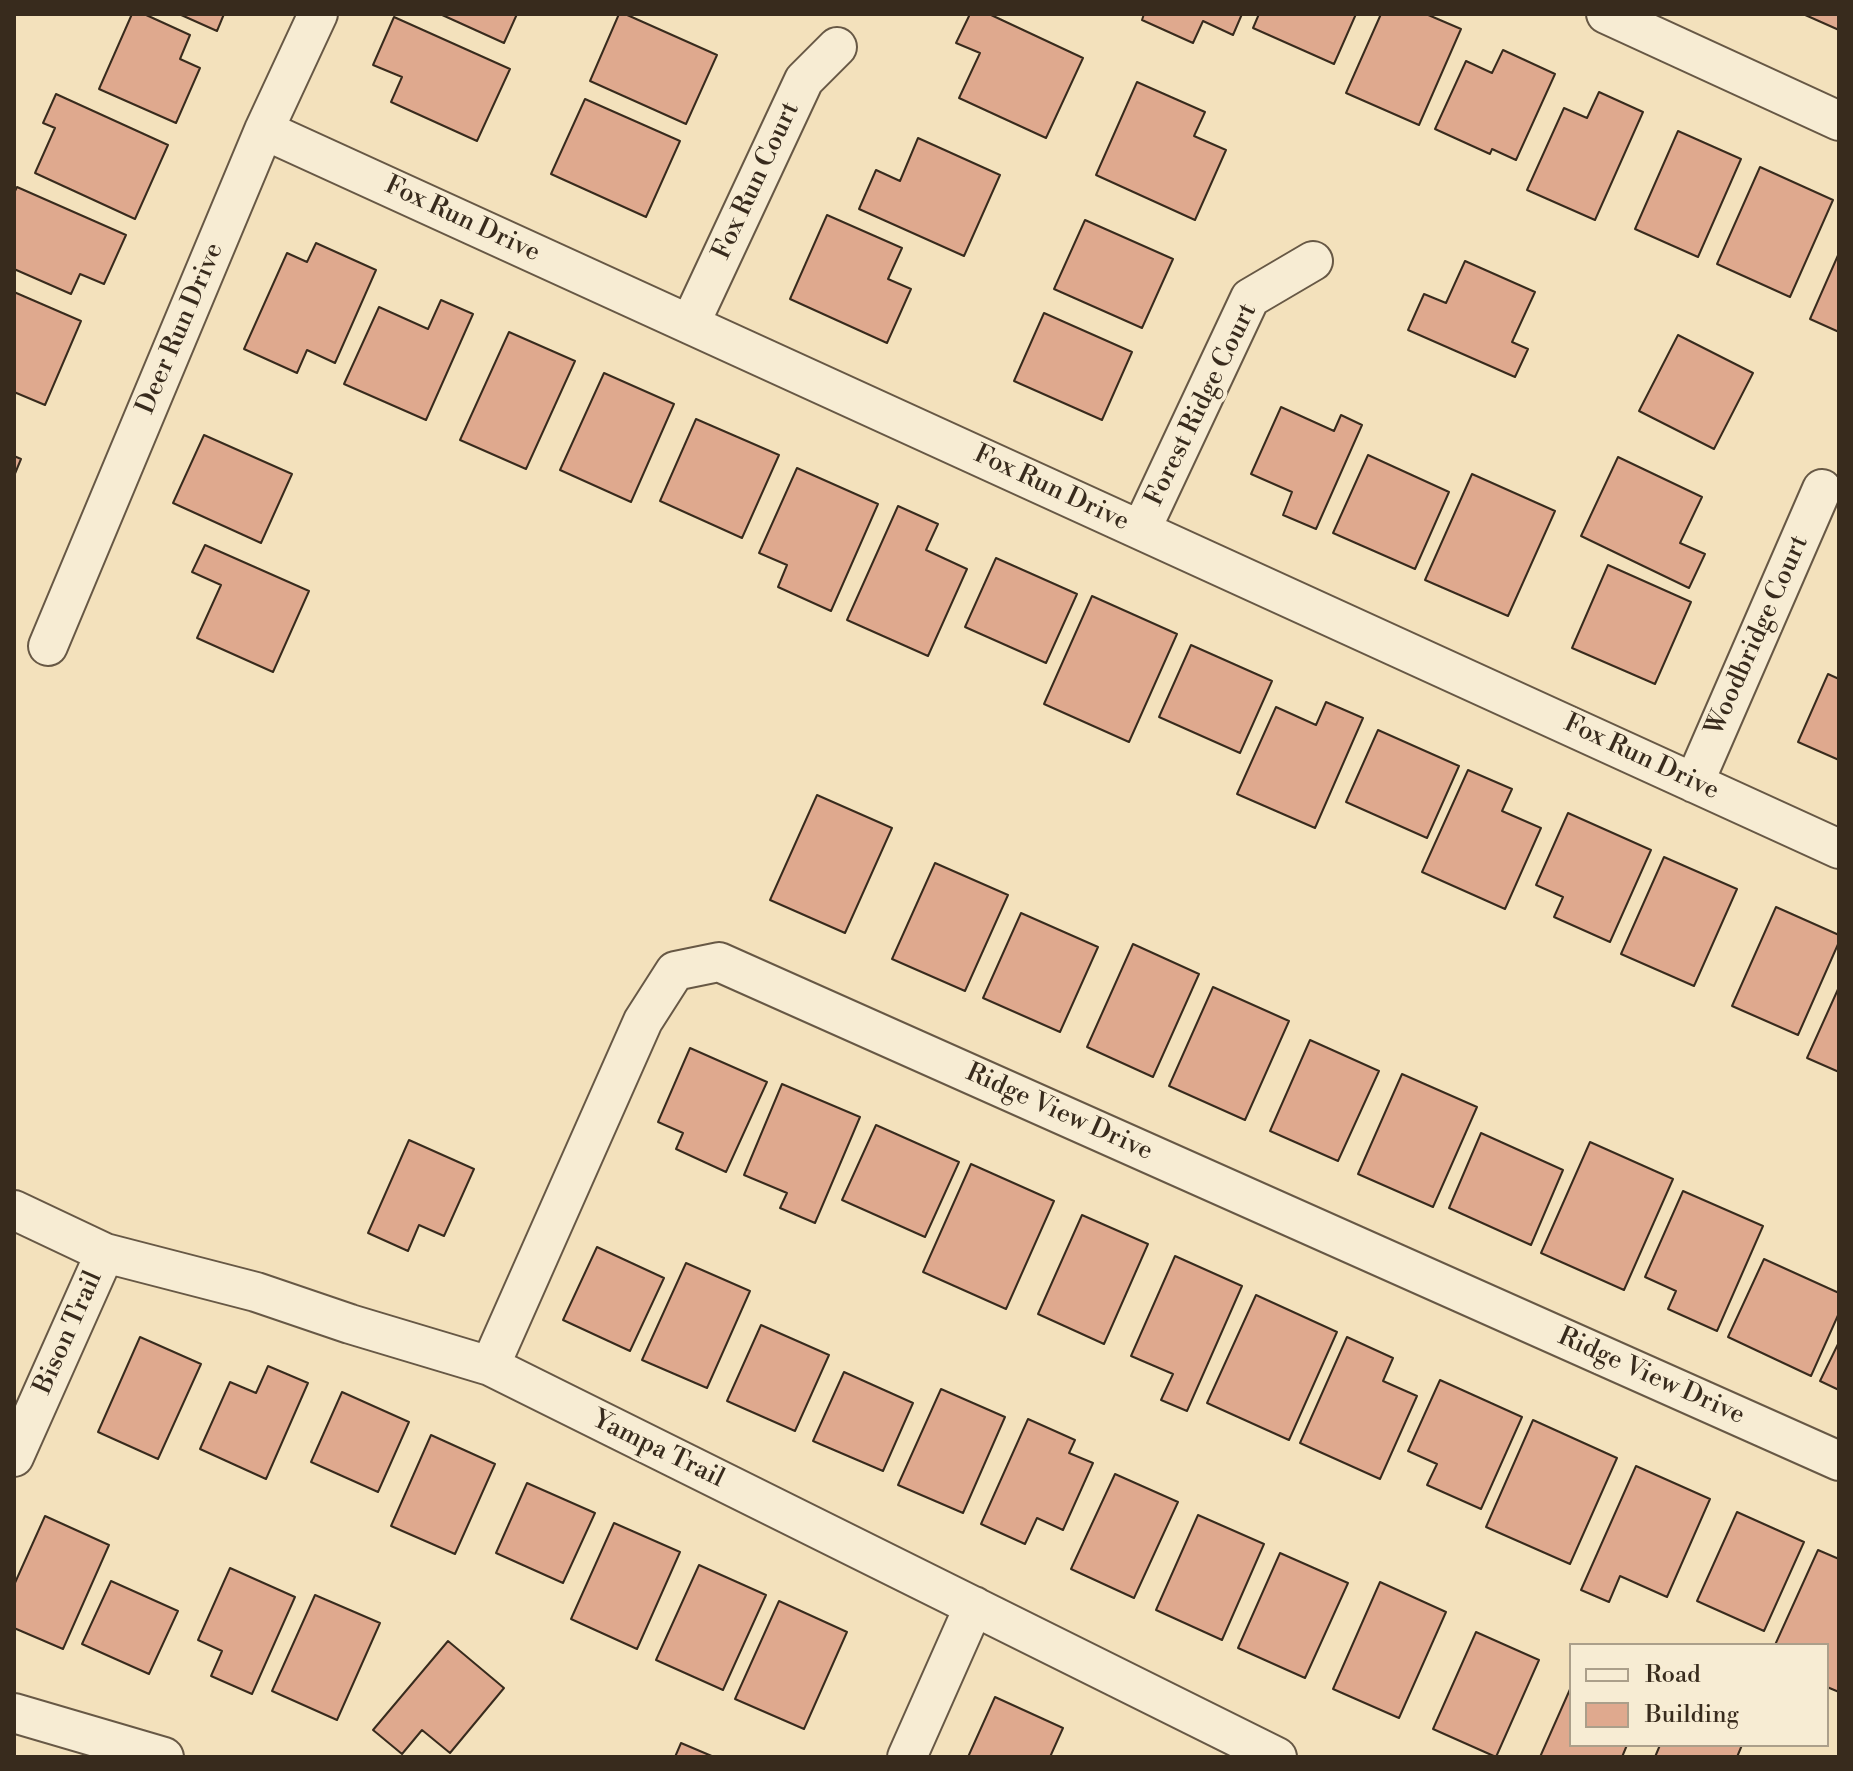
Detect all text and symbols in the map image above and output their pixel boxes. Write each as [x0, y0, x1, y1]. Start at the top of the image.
street label: Fox Run Court [707, 97, 807, 265]
street label: Fox Run Drive [379, 170, 545, 270]
street label: Deer Run Drive [131, 239, 231, 419]
street label: Forest Ridge Court [1139, 299, 1265, 511]
street label: Fox Run Drive [968, 439, 1134, 539]
street label: Woodbridge Court [1700, 531, 1816, 741]
street label: Fox Run Drive [1558, 708, 1724, 808]
street label: Ridge View Drive [961, 1058, 1157, 1168]
street label: Bison Trail [28, 1267, 110, 1399]
street label: Ridge View Drive [1553, 1322, 1749, 1432]
street label: Yampa Trail [587, 1405, 729, 1495]
legend [1569, 1643, 1829, 1747]
text: Road [1645, 1660, 1701, 1690]
text: Building [1645, 1700, 1739, 1730]

